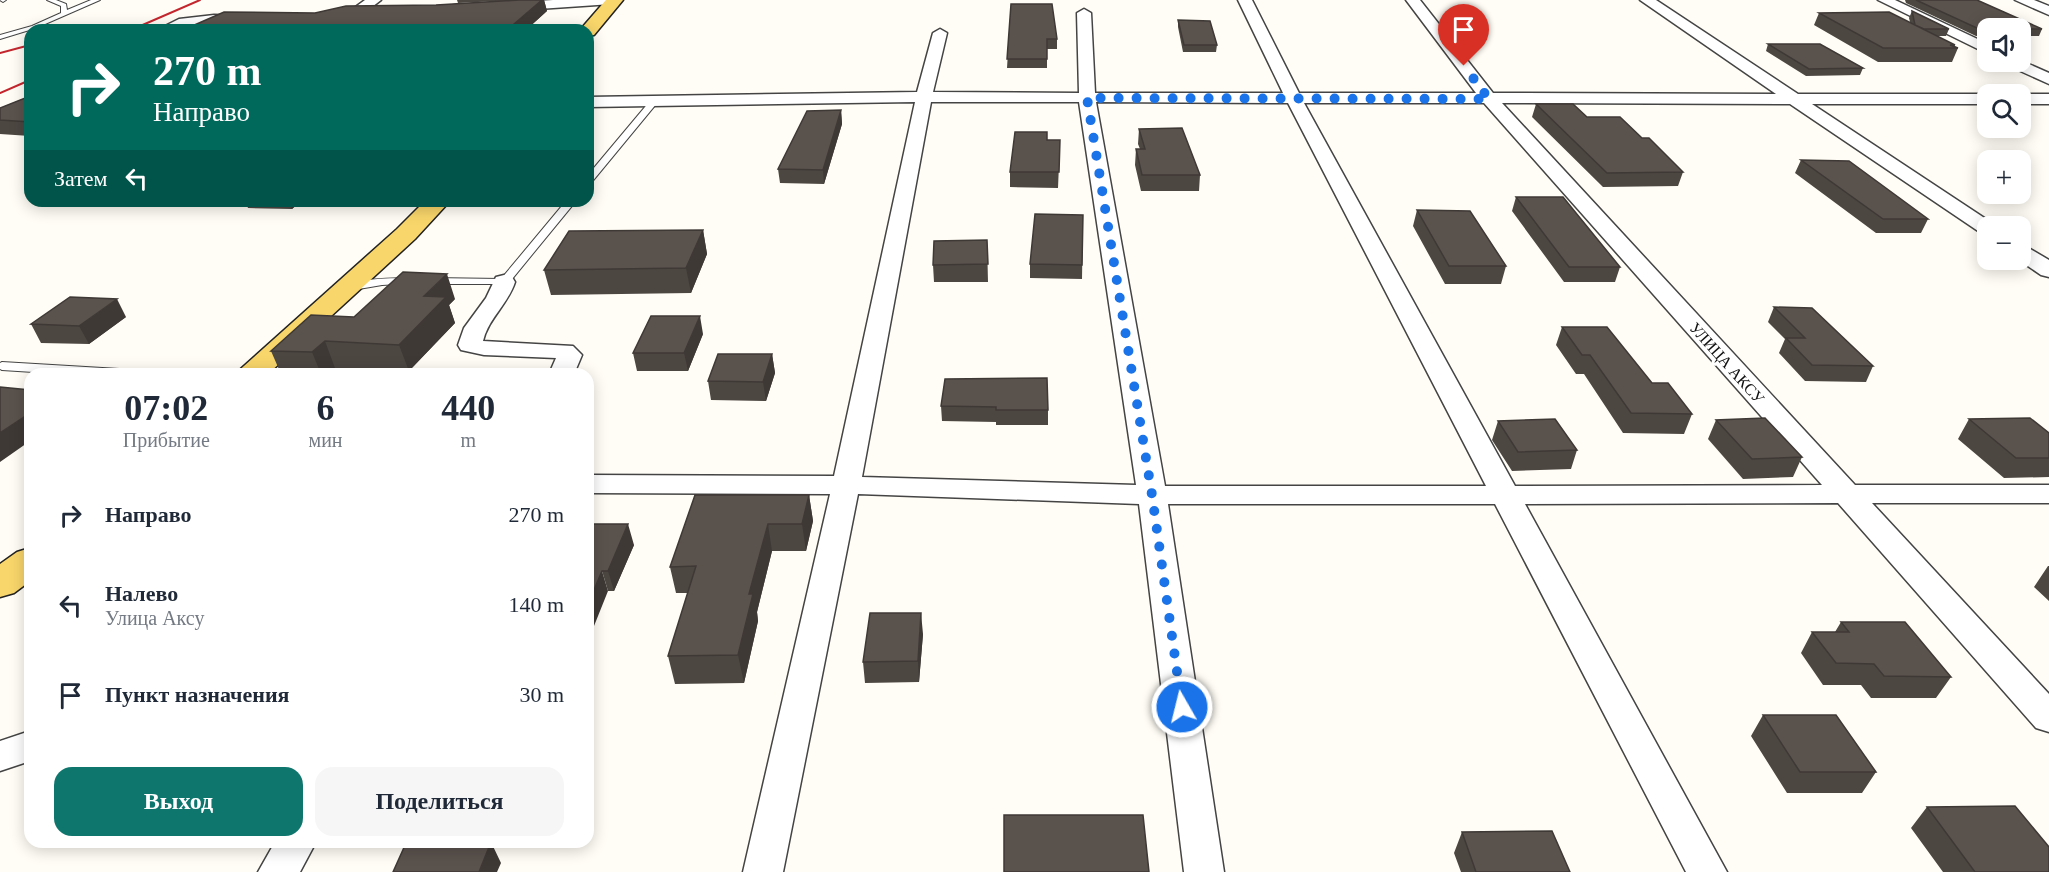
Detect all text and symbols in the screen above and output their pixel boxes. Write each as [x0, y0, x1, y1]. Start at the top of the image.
pin [1438, 4, 1489, 66]
icon: arrive [1447, 13, 1480, 46]
map controls [1977, 18, 2031, 270]
button: sound [1977, 18, 2031, 72]
icon: right [54, 48, 132, 126]
text: 270 m [153, 48, 262, 94]
button: search [1977, 84, 2031, 138]
text: Направо [153, 97, 250, 127]
button: + [1977, 150, 2031, 204]
icon: left [120, 162, 153, 195]
text: Затем [54, 166, 108, 191]
button: − [1977, 216, 2031, 270]
street label: УЛИЦА АКСУ [1686, 319, 1768, 408]
text: 07:02 [124, 388, 208, 428]
text: 6 [317, 388, 335, 428]
text: 440 [441, 388, 495, 428]
text: Прибытие [123, 429, 210, 451]
text: мин [309, 429, 343, 451]
text: m [460, 429, 476, 451]
icon: right [54, 499, 87, 532]
text: Направо [105, 502, 191, 527]
text: 270 m [508, 502, 564, 527]
text: Налево [105, 581, 178, 606]
icon: left [54, 589, 87, 622]
text: 140 m [508, 592, 564, 617]
text: Улица Аксу [105, 607, 204, 629]
position arrow [1150, 675, 1214, 739]
icon: arrive [54, 679, 87, 712]
text: Пункт назначения [105, 682, 290, 707]
text: 30 m [519, 682, 564, 707]
button: Выход [54, 767, 303, 836]
button: Поделиться [315, 767, 564, 836]

